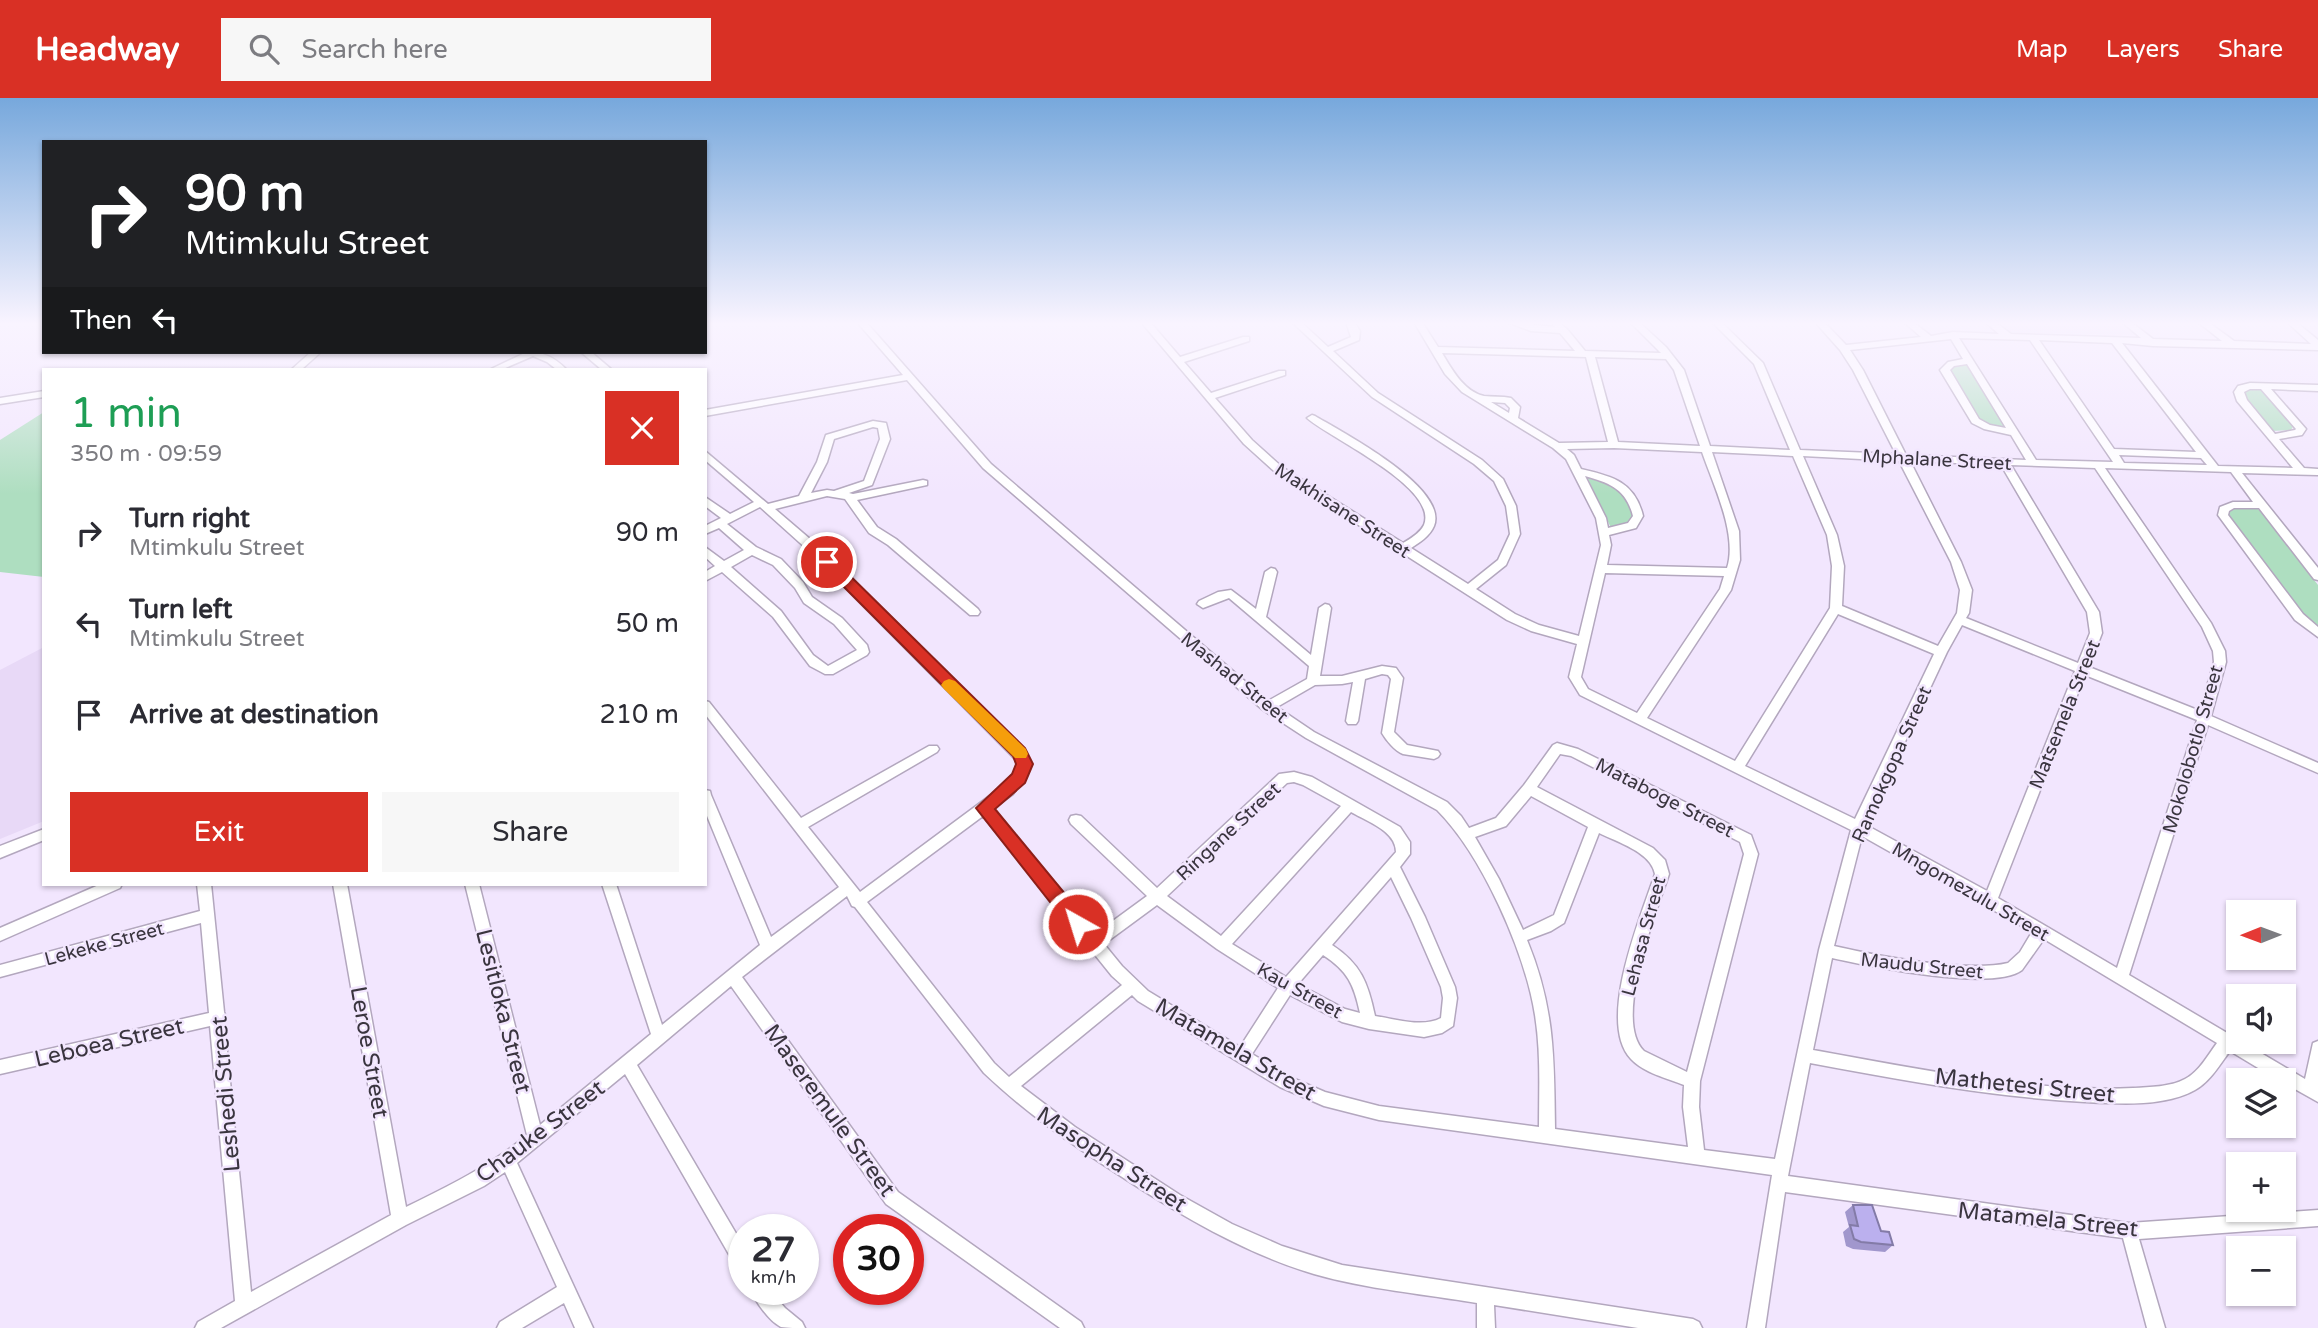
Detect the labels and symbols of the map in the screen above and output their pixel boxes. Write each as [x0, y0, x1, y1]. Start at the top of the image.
street label: Mphalane Street [1862, 445, 2012, 475]
street label: Makhisane Street [1271, 459, 1414, 563]
pin [797, 532, 857, 592]
street label: Mashad Street [1176, 628, 1292, 728]
street label: Matsemela Street [2025, 637, 2105, 792]
street label: Mokolobotlo Street [2158, 663, 2228, 836]
street label: Ramokgopa Street [1848, 683, 1936, 846]
street label: Mataboge Street [1592, 754, 1737, 842]
street label: Ringane Street [1172, 778, 1285, 885]
street label: Mngomezulu Street [1888, 838, 2053, 946]
street label: Lehasa Street [1617, 874, 1671, 999]
position arrow [1041, 887, 1115, 961]
north arrow [2226, 900, 2296, 970]
street label: Lekeke Street [42, 917, 166, 970]
street label: Lesitloka Street [469, 926, 537, 1097]
street label: Maudu Street [1859, 949, 1984, 983]
street label: Kau Street [1253, 958, 1346, 1023]
street label: Leroe Street [344, 984, 394, 1121]
street label: Matamela Street [1150, 992, 1321, 1107]
street label: Leboea Street [32, 1012, 187, 1074]
street label: Leshedi Street [205, 1015, 247, 1173]
street label: Maseremule Street [757, 1019, 901, 1202]
street label: Mathetesi Street [1934, 1063, 2116, 1109]
street label: Chauke Street [471, 1074, 611, 1189]
street label: Masopha Street [1031, 1101, 1192, 1219]
street label: Matamela Street [1956, 1197, 2140, 1243]
speed limit sign: 30 [833, 1214, 924, 1305]

